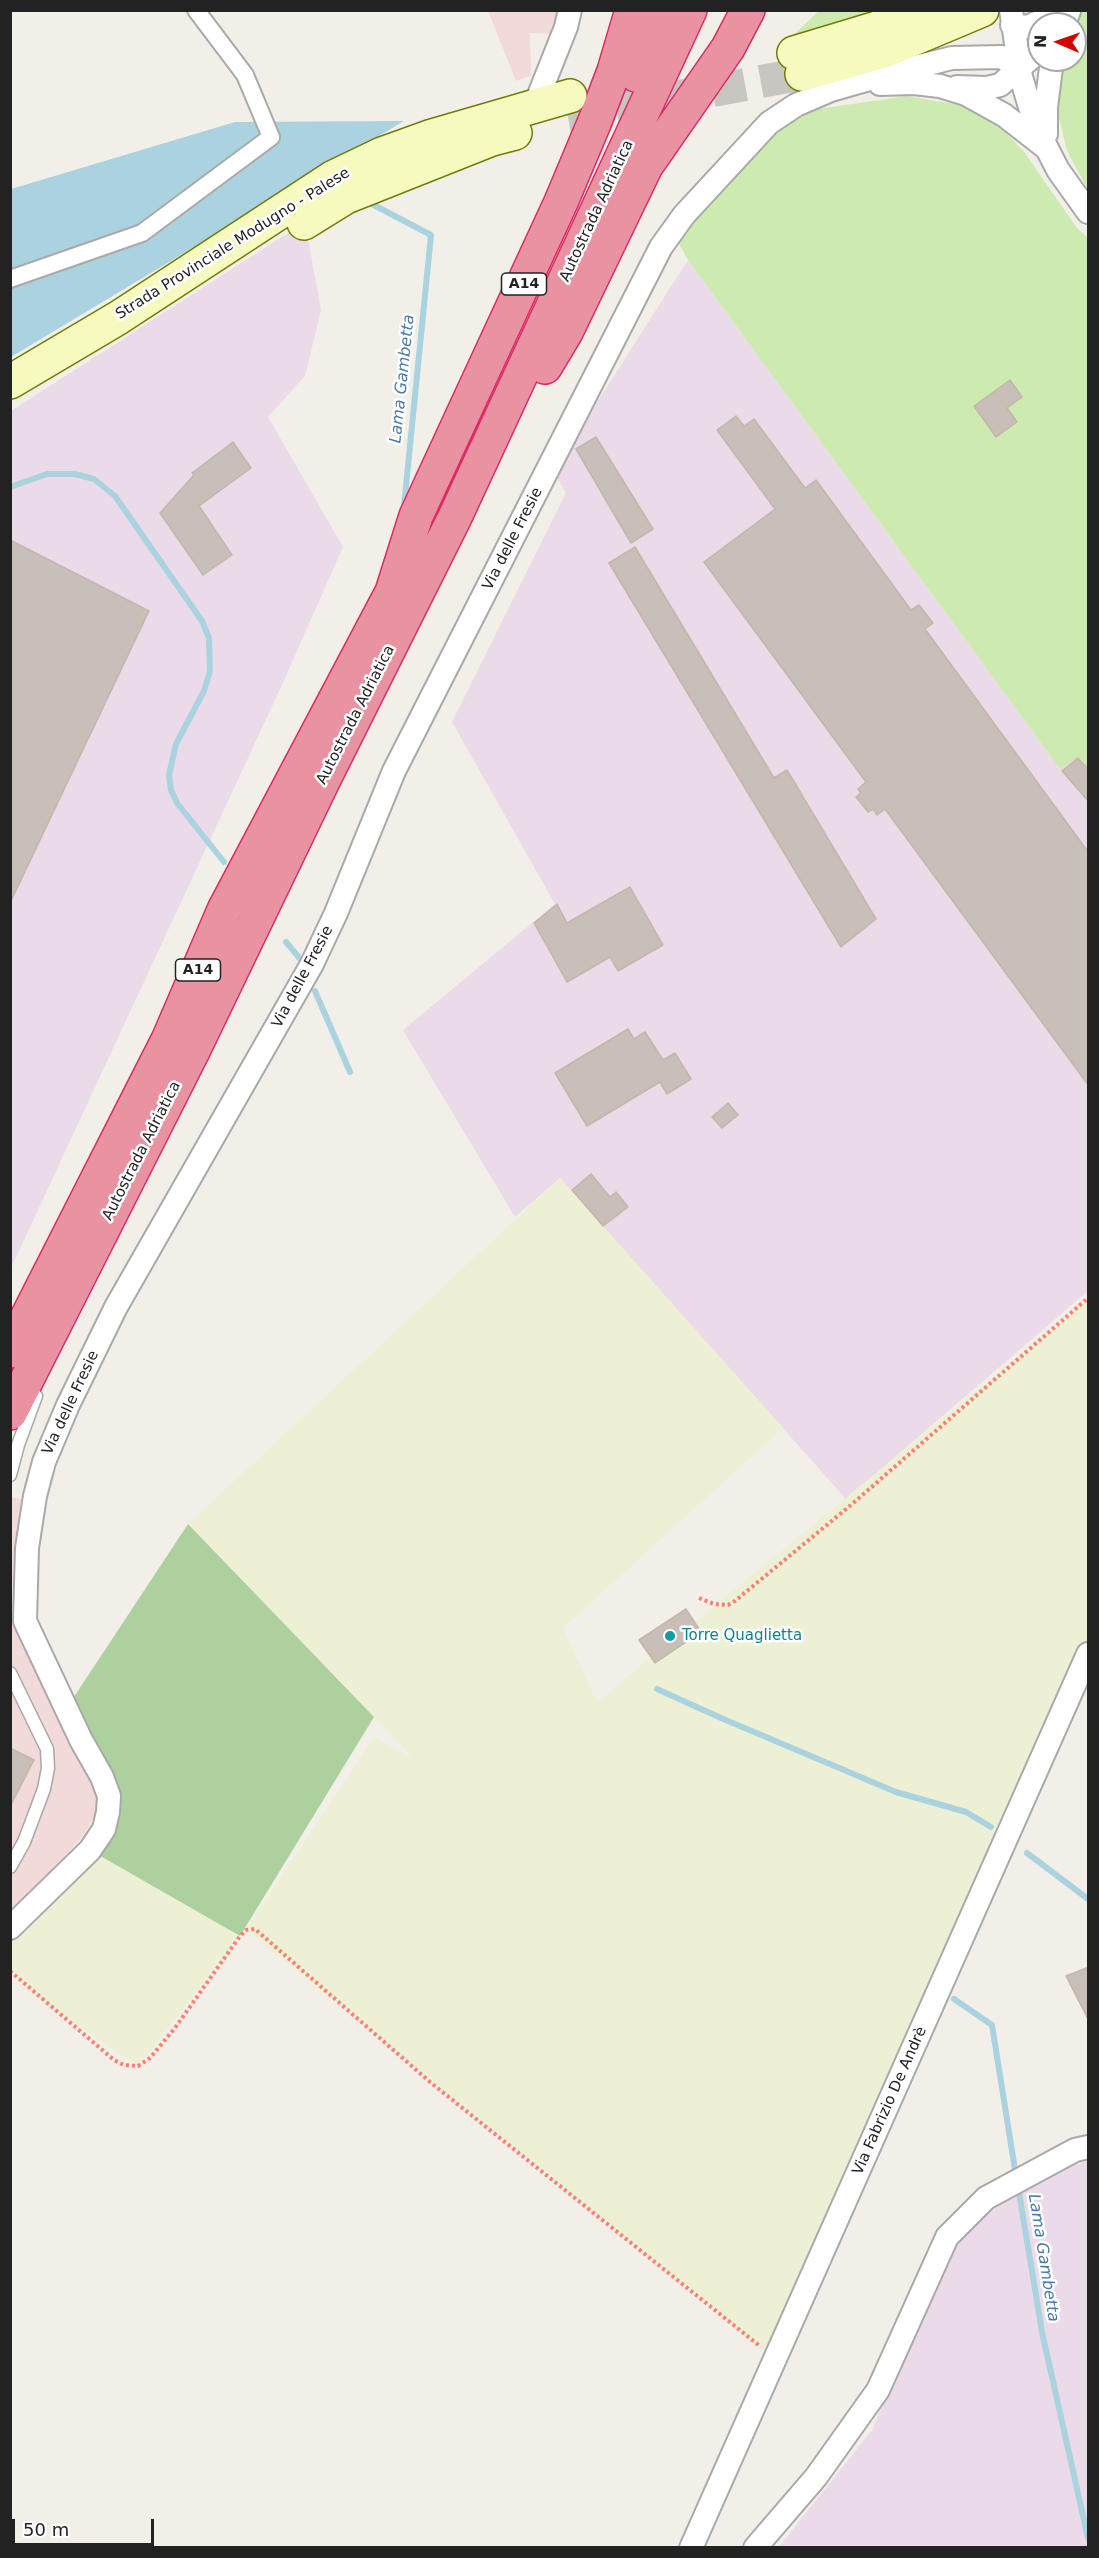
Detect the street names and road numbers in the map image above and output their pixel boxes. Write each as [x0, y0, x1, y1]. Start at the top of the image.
street label: Autostrada Adriatica [556, 137, 638, 285]
street label: Strada Provinciale Modugno - Palese [113, 164, 353, 324]
road number: A14 [502, 273, 546, 295]
street label: Via delle Fresie [479, 485, 547, 593]
street label: Autostrada Adriatica [313, 642, 399, 788]
street label: Via delle Fresie [269, 923, 337, 1031]
road number: A14 [176, 959, 220, 981]
street label: Autostrada Adriatica [99, 1078, 185, 1224]
street label: Via delle Fresie [39, 1348, 103, 1458]
street label: Via Fabrizio De Andrè [849, 2024, 931, 2178]

